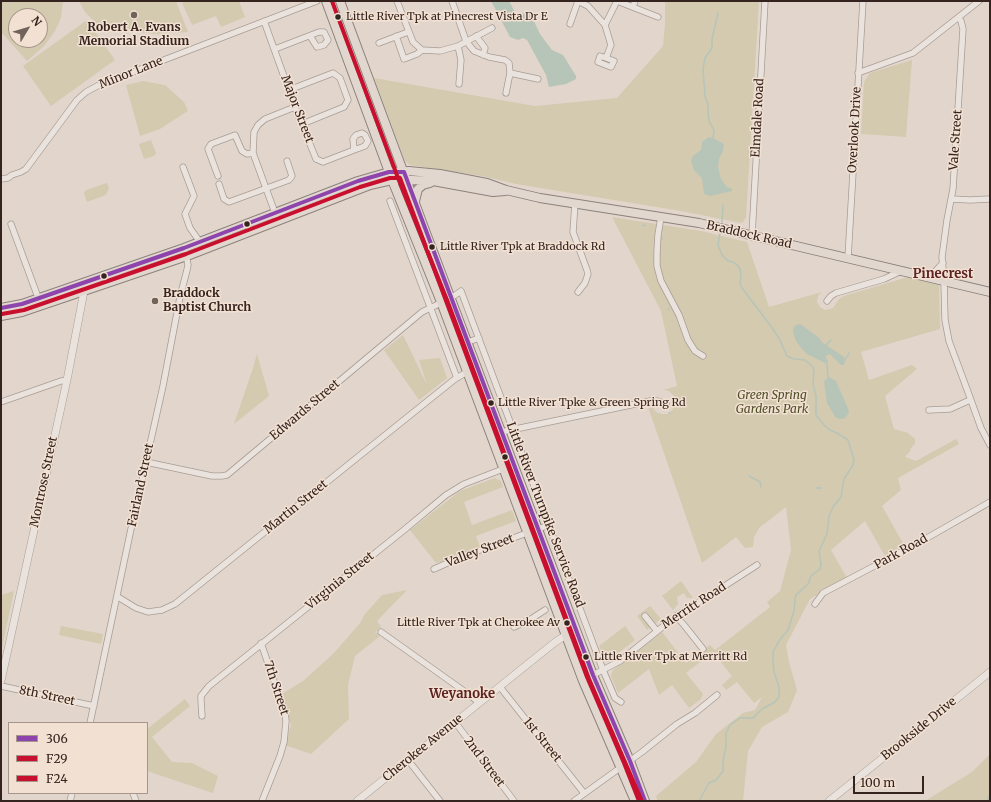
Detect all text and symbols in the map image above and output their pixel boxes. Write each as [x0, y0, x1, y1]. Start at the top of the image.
north arrow [8, 8, 48, 48]
marker: Robert A. Evans Memorial Stadium [129, 10, 139, 20]
place label: Little River Tpk at Pinecrest Vista Dr E [346, 10, 548, 24]
marker: Little River Tpk at Pinecrest Vista Dr E [333, 12, 343, 22]
text: N [28, 13, 45, 29]
place label: Robert A. Evans Memorial Stadium [79, 21, 189, 49]
street label: Minor Lane [97, 54, 165, 92]
street label: Major Street [277, 73, 317, 145]
street label: Elmdale Road [749, 78, 767, 158]
street label: Overlook Drive [846, 86, 864, 174]
street label: Vale Street [947, 109, 965, 171]
street label: Braddock Road [705, 218, 793, 252]
unlabelled marker [242, 219, 252, 229]
place label: Little River Tpk at Braddock Rd [440, 240, 605, 254]
marker: Little River Tpk at Braddock Rd [427, 242, 437, 252]
district label: Pinecrest [913, 266, 973, 282]
unlabelled marker [99, 271, 109, 281]
place label: Braddock Baptist Church [163, 287, 251, 315]
marker: Braddock Baptist Church [150, 296, 160, 306]
street label: Edwards Street [267, 377, 343, 443]
park label: Green Spring Gardens Park [736, 389, 808, 417]
place label: Little River Tpke & Green Spring Rd [498, 396, 686, 410]
marker: Little River Tpke & Green Spring Rd [486, 398, 496, 408]
street label: Little River Turnpike Service Road [503, 420, 587, 610]
street label: Montrose Street [27, 435, 61, 529]
street label: Fairland Street [125, 442, 157, 528]
unlabelled marker [500, 452, 510, 462]
street label: Martin Street [261, 477, 331, 537]
street label: Valley Street [444, 531, 516, 571]
street label: Park Road [872, 531, 930, 573]
street label: Virginia Street [303, 549, 377, 613]
street label: Merritt Road [659, 580, 729, 632]
place label: Little River Tpk at Cherokee Av [397, 616, 560, 630]
marker: Little River Tpk at Cherokee Av [562, 618, 572, 628]
place label: Little River Tpk at Merritt Rd [594, 650, 747, 664]
marker: Little River Tpk at Merritt Rd [581, 652, 591, 662]
street label: 7th Street [260, 659, 292, 717]
street label: 8th Street [18, 683, 76, 709]
district label: Weyanoke [429, 686, 495, 702]
street label: Brookside Drive [879, 694, 959, 764]
street label: Cherokee Avenue [380, 711, 466, 785]
street label: 1st Street [520, 715, 564, 765]
legend [8, 722, 148, 794]
text: 306 [46, 731, 68, 746]
street label: 2nd Street [460, 734, 508, 790]
text: F29 [46, 751, 68, 766]
scale bar [855, 768, 926, 794]
text: F24 [46, 771, 68, 786]
text: 100 m [860, 775, 895, 790]

